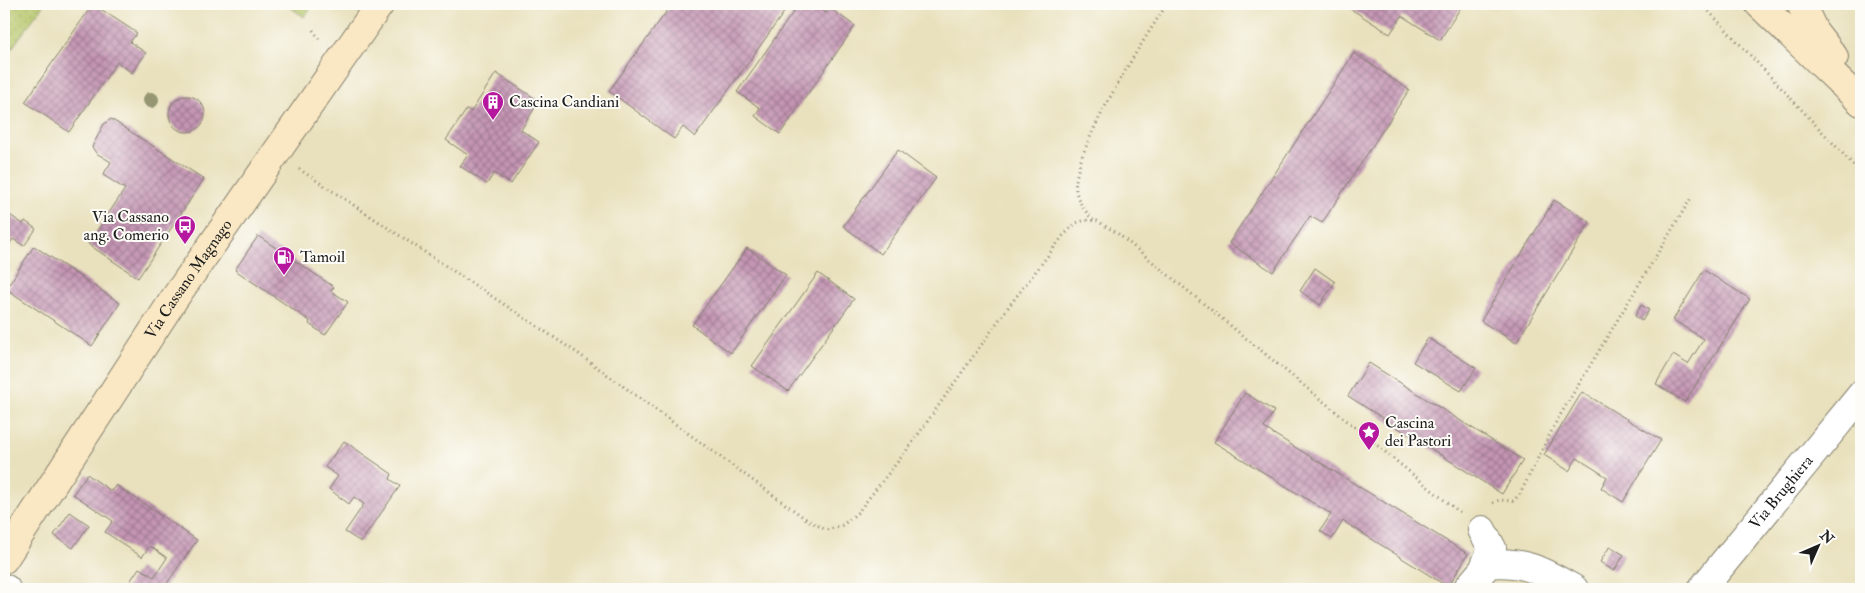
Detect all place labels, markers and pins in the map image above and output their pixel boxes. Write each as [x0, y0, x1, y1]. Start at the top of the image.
building icon: Cascina Candiani [481, 90, 505, 121]
place label: Cascina Candiani [509, 92, 619, 112]
place label: Via Cassano ang. Comerio [84, 207, 169, 245]
bus stop icon: Via Cassano ang. Comerio [173, 214, 197, 245]
fuel station icon: Tamoil [272, 245, 296, 276]
place label: Tamoil [300, 247, 345, 267]
place label: Cascina dei Pastori [1385, 413, 1451, 451]
place icon: Cascina dei Pastori [1357, 420, 1381, 451]

